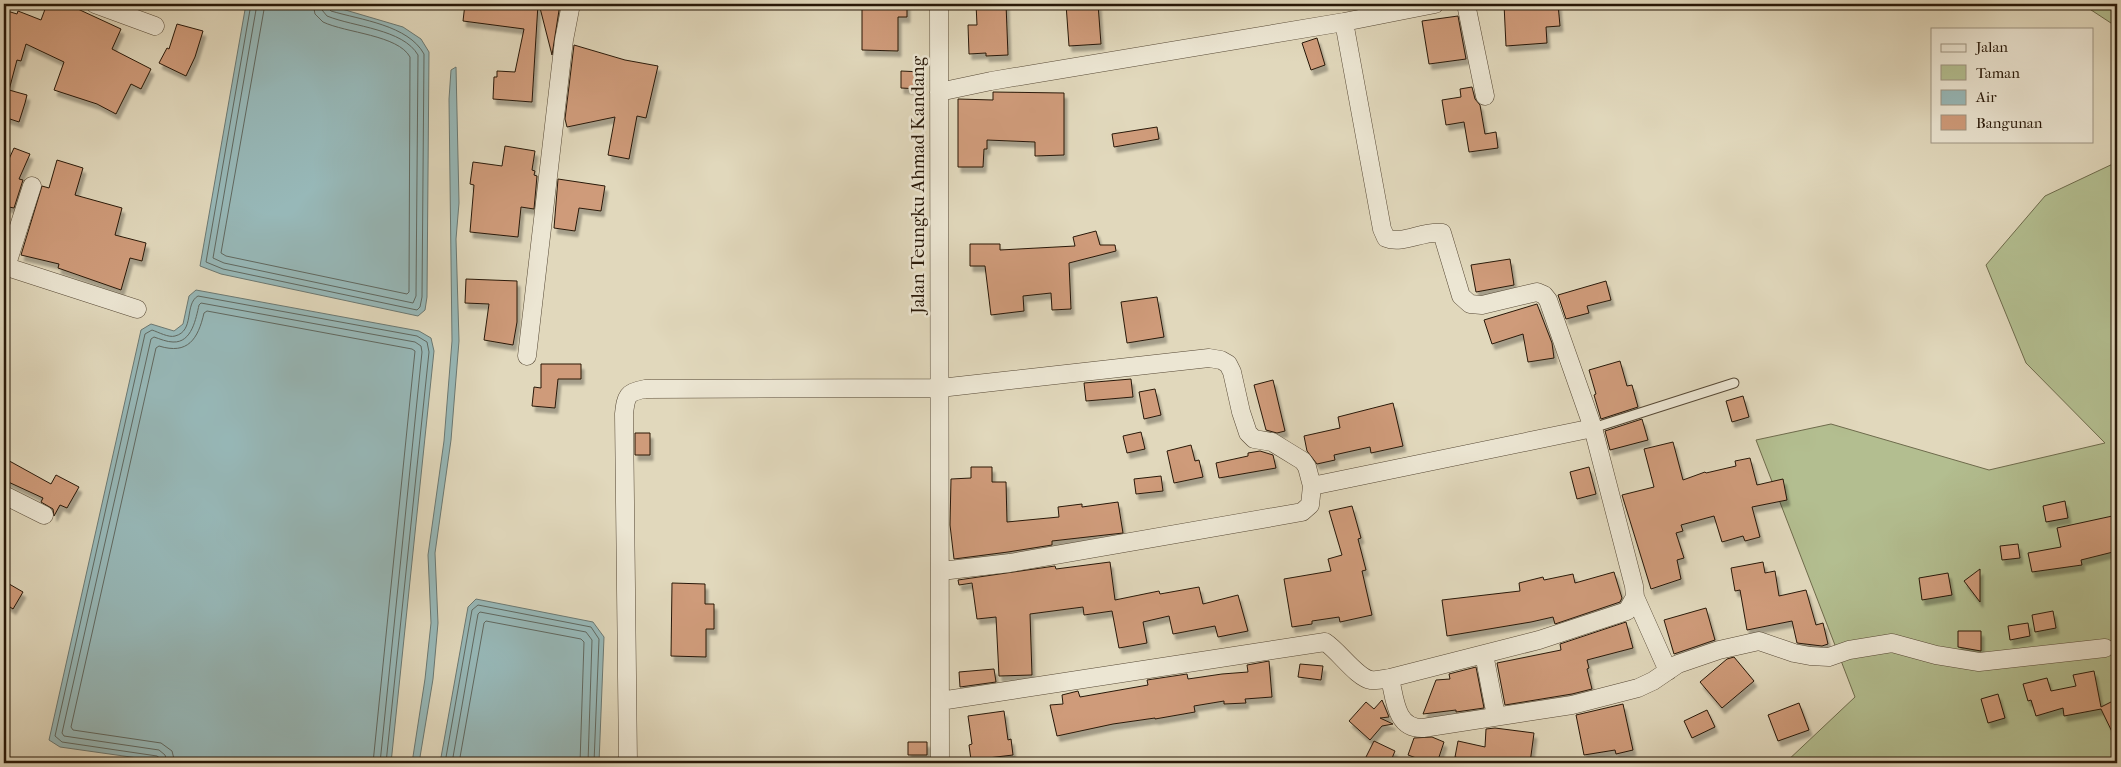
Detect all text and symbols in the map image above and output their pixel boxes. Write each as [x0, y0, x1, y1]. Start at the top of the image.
legend [1931, 28, 2094, 142]
text: Jalan [1975, 38, 2008, 56]
street label: Jalan Teungku Ahmad Kandang [907, 55, 929, 316]
text: Taman [1976, 64, 2020, 82]
text: Air [1975, 88, 1997, 106]
text: Bangunan [1976, 114, 2043, 132]

